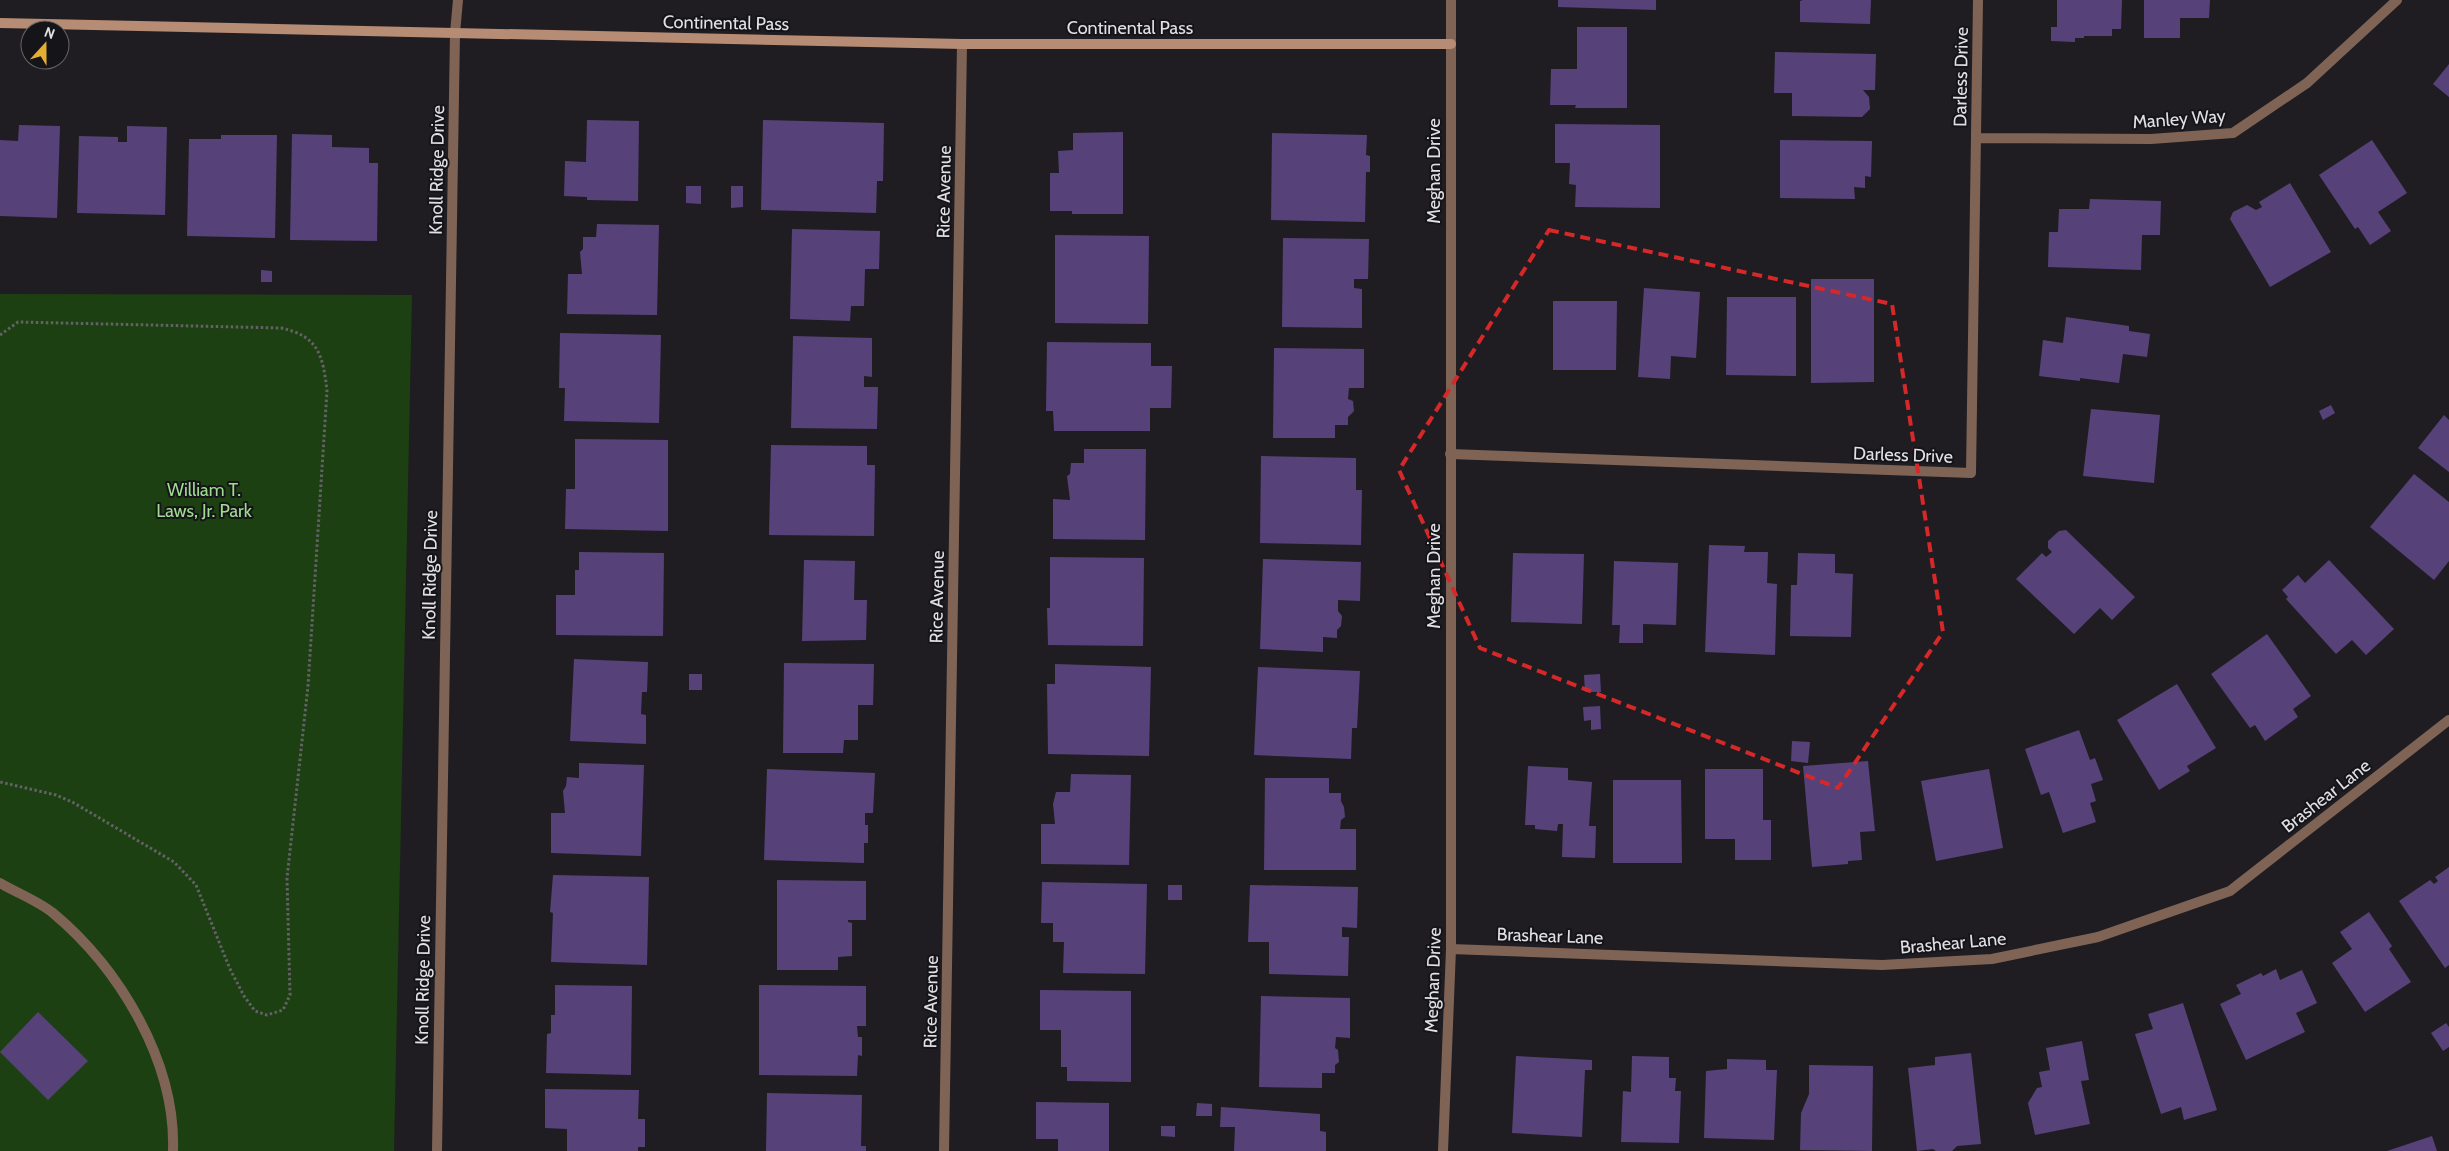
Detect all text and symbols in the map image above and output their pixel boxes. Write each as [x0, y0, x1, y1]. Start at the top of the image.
street label: Continental Pass [663, 11, 789, 35]
street label: Continental Pass [1067, 17, 1193, 39]
north arrow [20, 20, 70, 70]
text: N [42, 23, 58, 43]
street label: Darless Drive [1949, 27, 1973, 127]
street label: Knoll Ridge Drive [425, 105, 449, 235]
street label: Manley Way [2132, 105, 2226, 133]
street label: Meghan Drive [1423, 118, 1445, 224]
street label: Rice Avenue [932, 145, 956, 239]
street label: Darless Drive [1853, 442, 1953, 468]
park label: William T. Laws, Jr. Park [156, 479, 253, 522]
street label: Knoll Ridge Drive [418, 510, 442, 640]
street label: Meghan Drive [1423, 523, 1445, 629]
street label: Rice Avenue [925, 550, 949, 644]
street label: Brashear Lane [2277, 755, 2375, 837]
street label: Knoll Ridge Drive [411, 915, 435, 1045]
street label: Brashear Lane [1496, 923, 1604, 949]
street label: Meghan Drive [1420, 927, 1446, 1033]
street label: Brashear Lane [1899, 927, 2007, 959]
street label: Rice Avenue [919, 955, 943, 1049]

